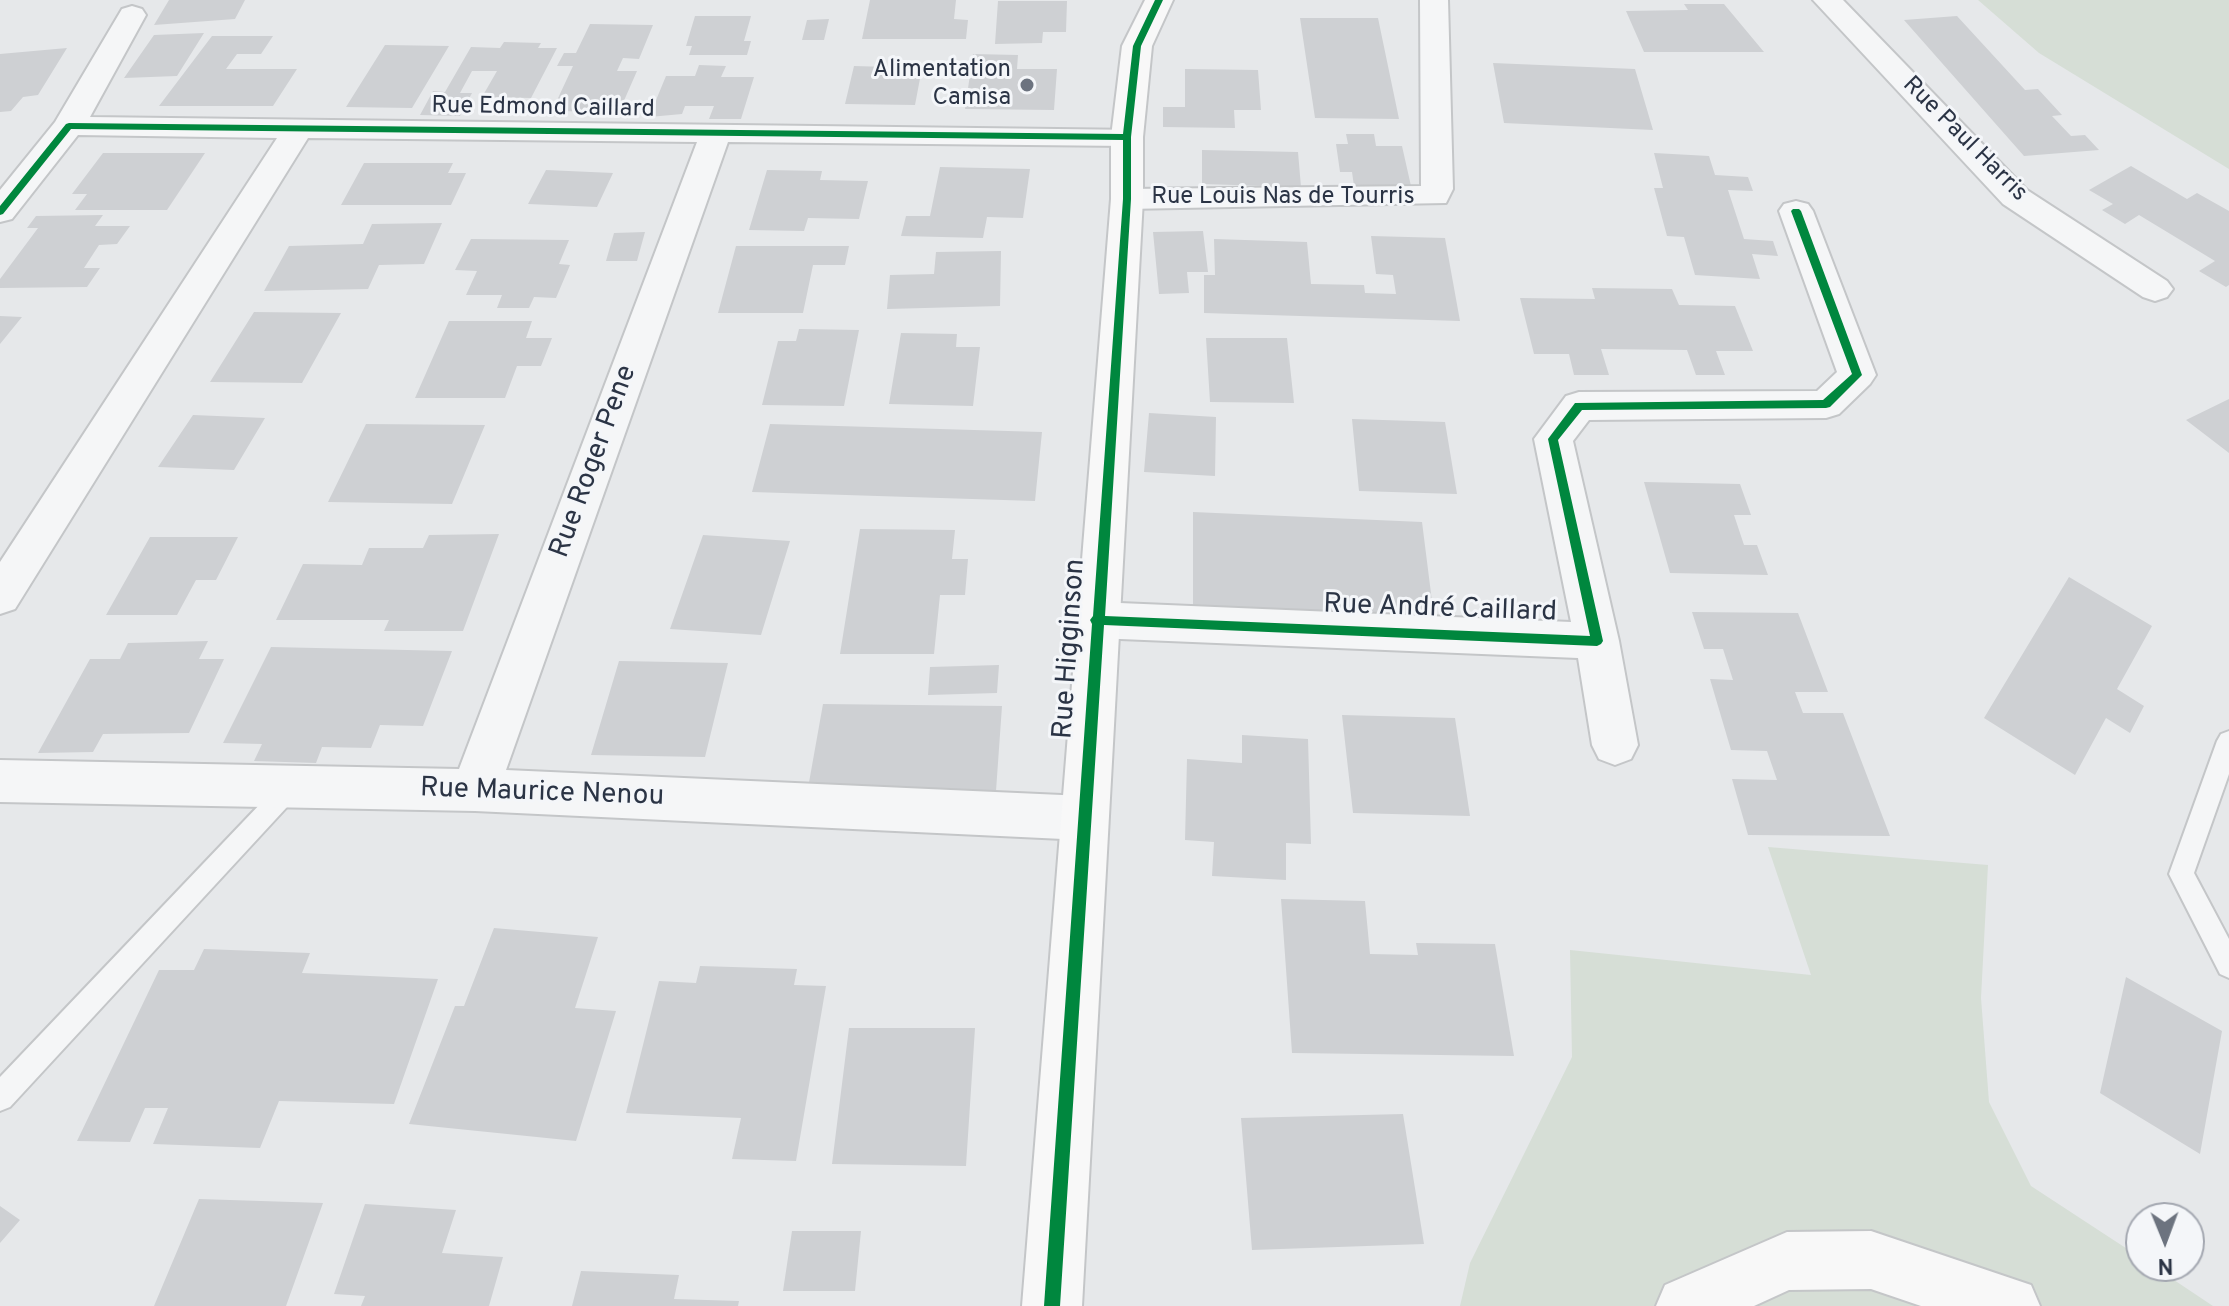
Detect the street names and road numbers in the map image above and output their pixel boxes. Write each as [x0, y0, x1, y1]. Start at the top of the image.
street label: Rue Paul Harris [1895, 71, 2033, 209]
street label: Rue Edmond Caillard [431, 93, 655, 125]
street label: Rue Louis Nas de Tourris [1151, 184, 1415, 212]
street label: Rue Roger Pene [545, 361, 645, 563]
street label: Rue Higginson [1048, 558, 1094, 740]
street label: Rue André Caillard [1323, 589, 1557, 631]
street label: Rue Maurice Nenou [419, 773, 665, 815]

